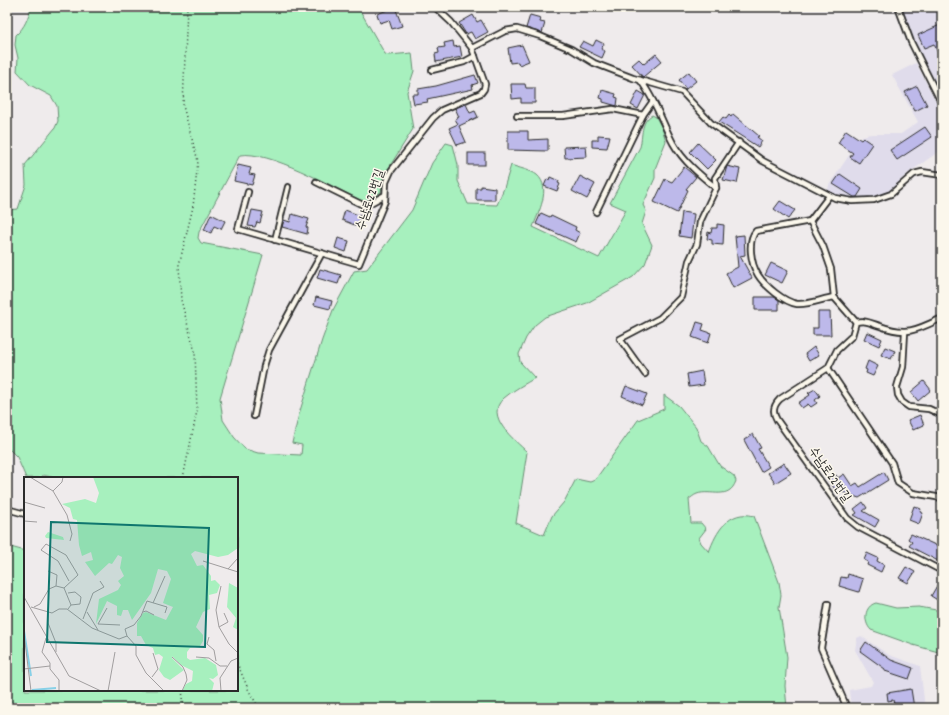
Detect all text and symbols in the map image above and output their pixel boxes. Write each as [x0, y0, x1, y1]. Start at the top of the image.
street label: 수남로22번길 [352, 167, 390, 233]
street label: 수남로22번길 [803, 443, 855, 507]
inset map [24, 477, 238, 691]

